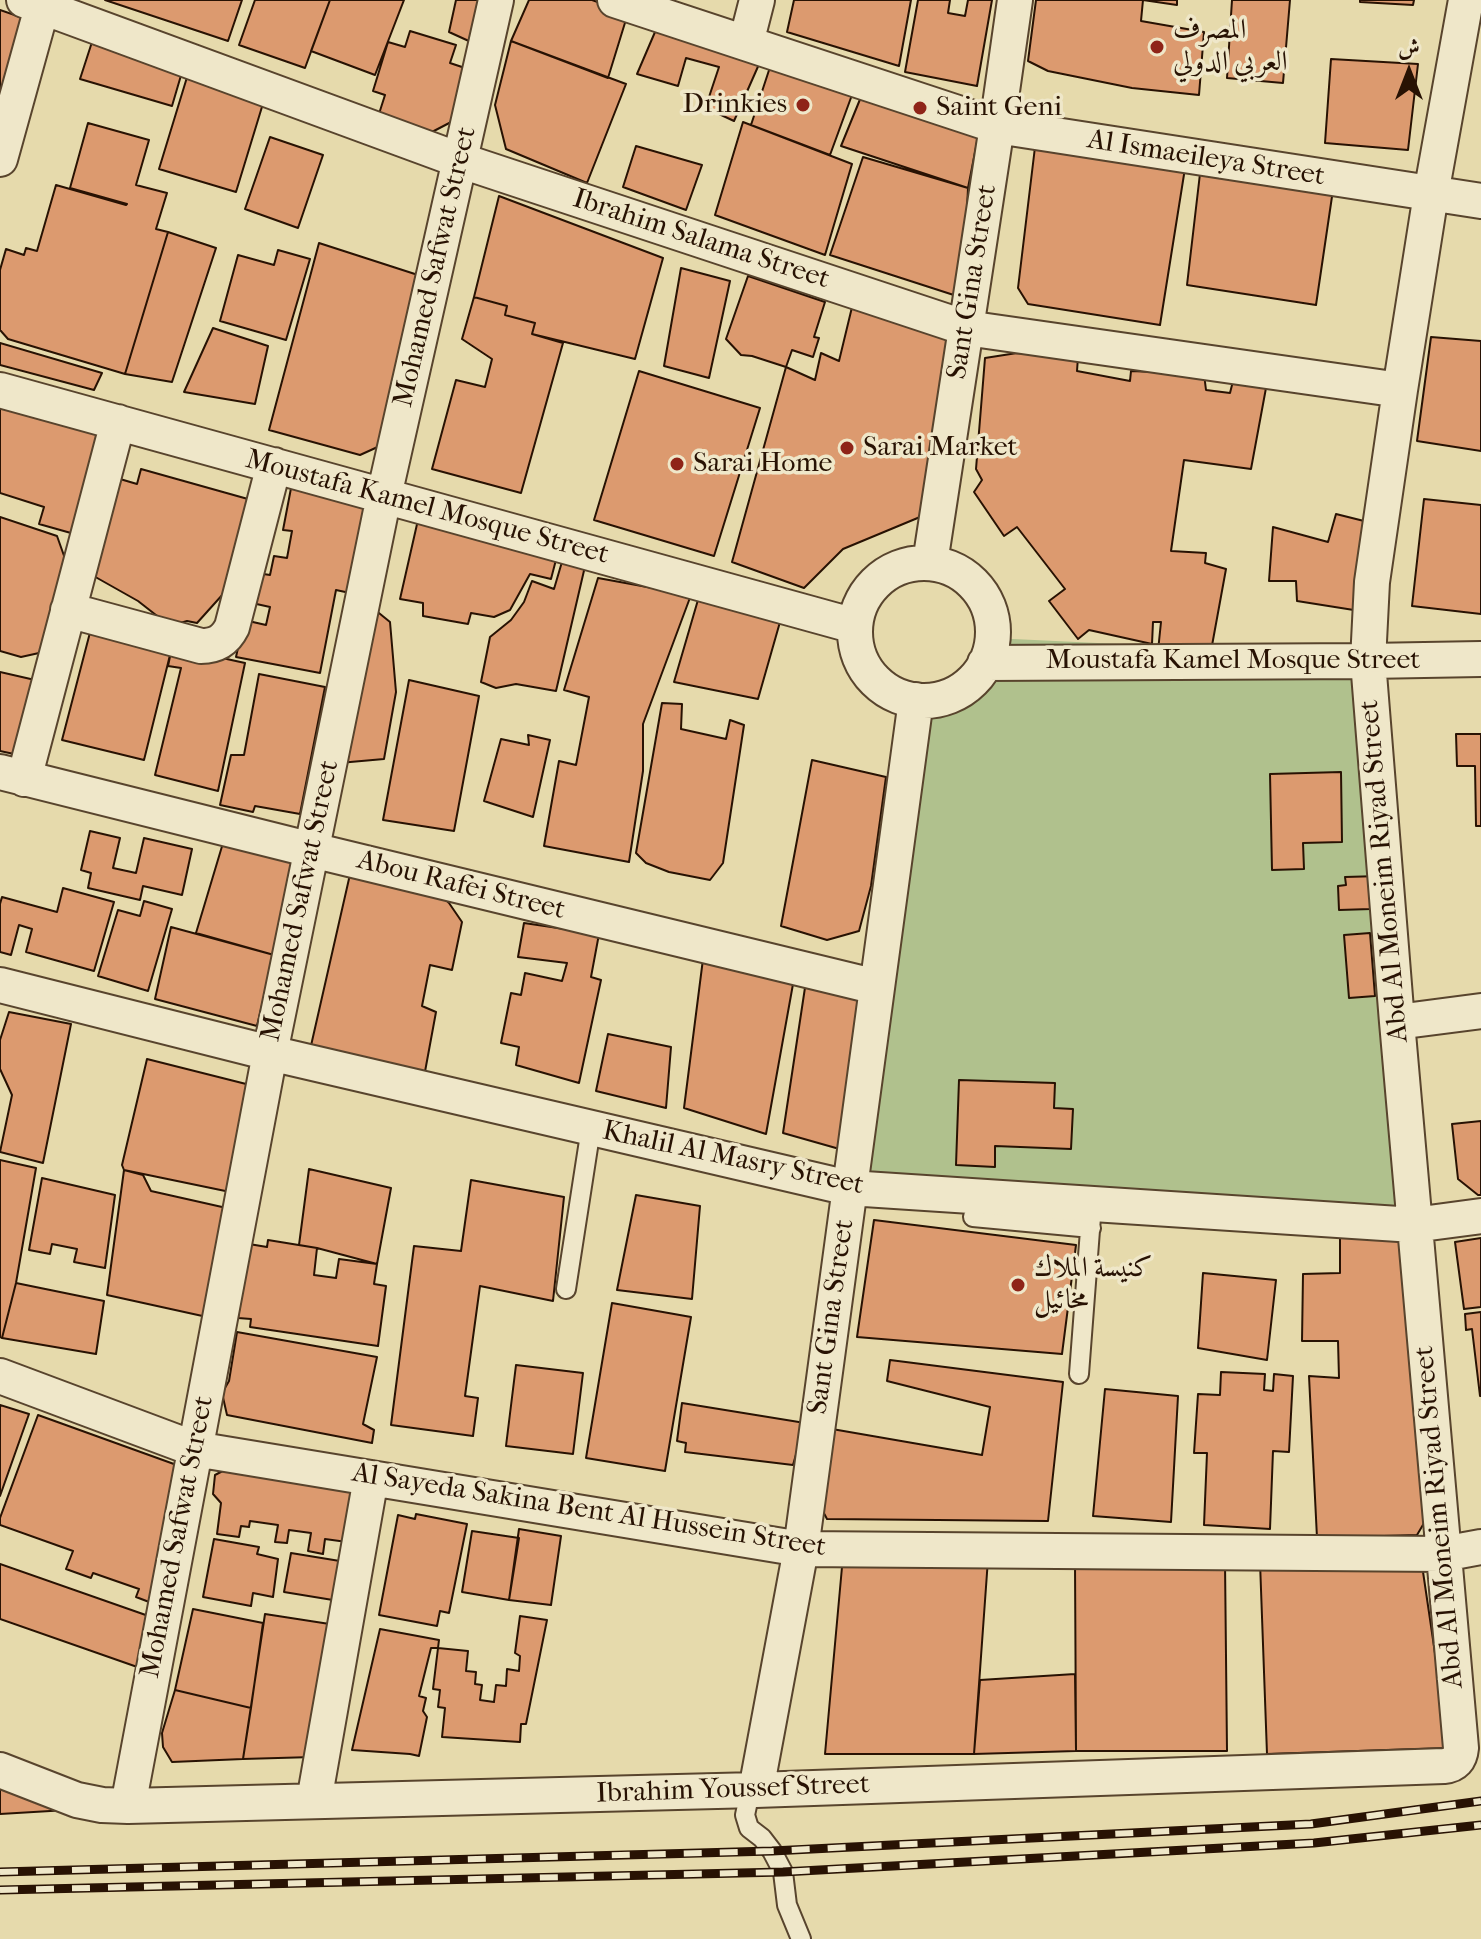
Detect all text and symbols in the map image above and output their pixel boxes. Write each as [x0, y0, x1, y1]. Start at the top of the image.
place label: المصرف العربي الدولي [1173, 14, 1288, 80]
north arrow [1369, 32, 1449, 112]
text: ش [1398, 35, 1420, 61]
marker: المصرف العربي الدولي [1148, 38, 1166, 56]
place label: Drinkies [683, 88, 787, 122]
place label: Saint Geni [936, 91, 1062, 125]
marker: Drinkies [794, 96, 812, 114]
marker: Saint Geni [911, 99, 929, 117]
street label: Mohamed Safwat Street [387, 124, 485, 410]
street label: Al Ismaeileya Street [1085, 124, 1327, 194]
street label: Sant Gina Street [941, 182, 1005, 382]
street label: Ibrahim Salama Street [568, 183, 834, 297]
place label: Sarai Market [863, 431, 1018, 465]
marker: Sarai Market [838, 439, 856, 457]
street label: Moustafa Kamel Mosque Street [242, 443, 612, 573]
place label: Sarai Home [693, 447, 832, 481]
marker: Sarai Home [668, 455, 686, 473]
street label: Moustafa Kamel Mosque Street [1046, 644, 1420, 678]
street label: Abd Al Moneim Riyad Street [1353, 698, 1417, 1044]
street label: Mohamed Safwat Street [255, 757, 347, 1045]
street label: Abou Rafei Street [354, 844, 568, 928]
street label: Khalil Al Masry Street [599, 1115, 867, 1203]
street label: Sant Gina Street [802, 1217, 862, 1417]
place label: كنيسة الملاك مخائيل [1034, 1252, 1152, 1318]
marker: كنيسة الملاك مخائيل [1009, 1276, 1027, 1294]
street label: Abd Al Moneim Riyad Street [1408, 1344, 1472, 1690]
street label: Mohamed Safwat Street [134, 1393, 222, 1681]
street label: Al Sayeda Sakina Bent Al Hussein Street [350, 1457, 828, 1565]
street label: Ibrahim Youssef Street [596, 1768, 870, 1812]

